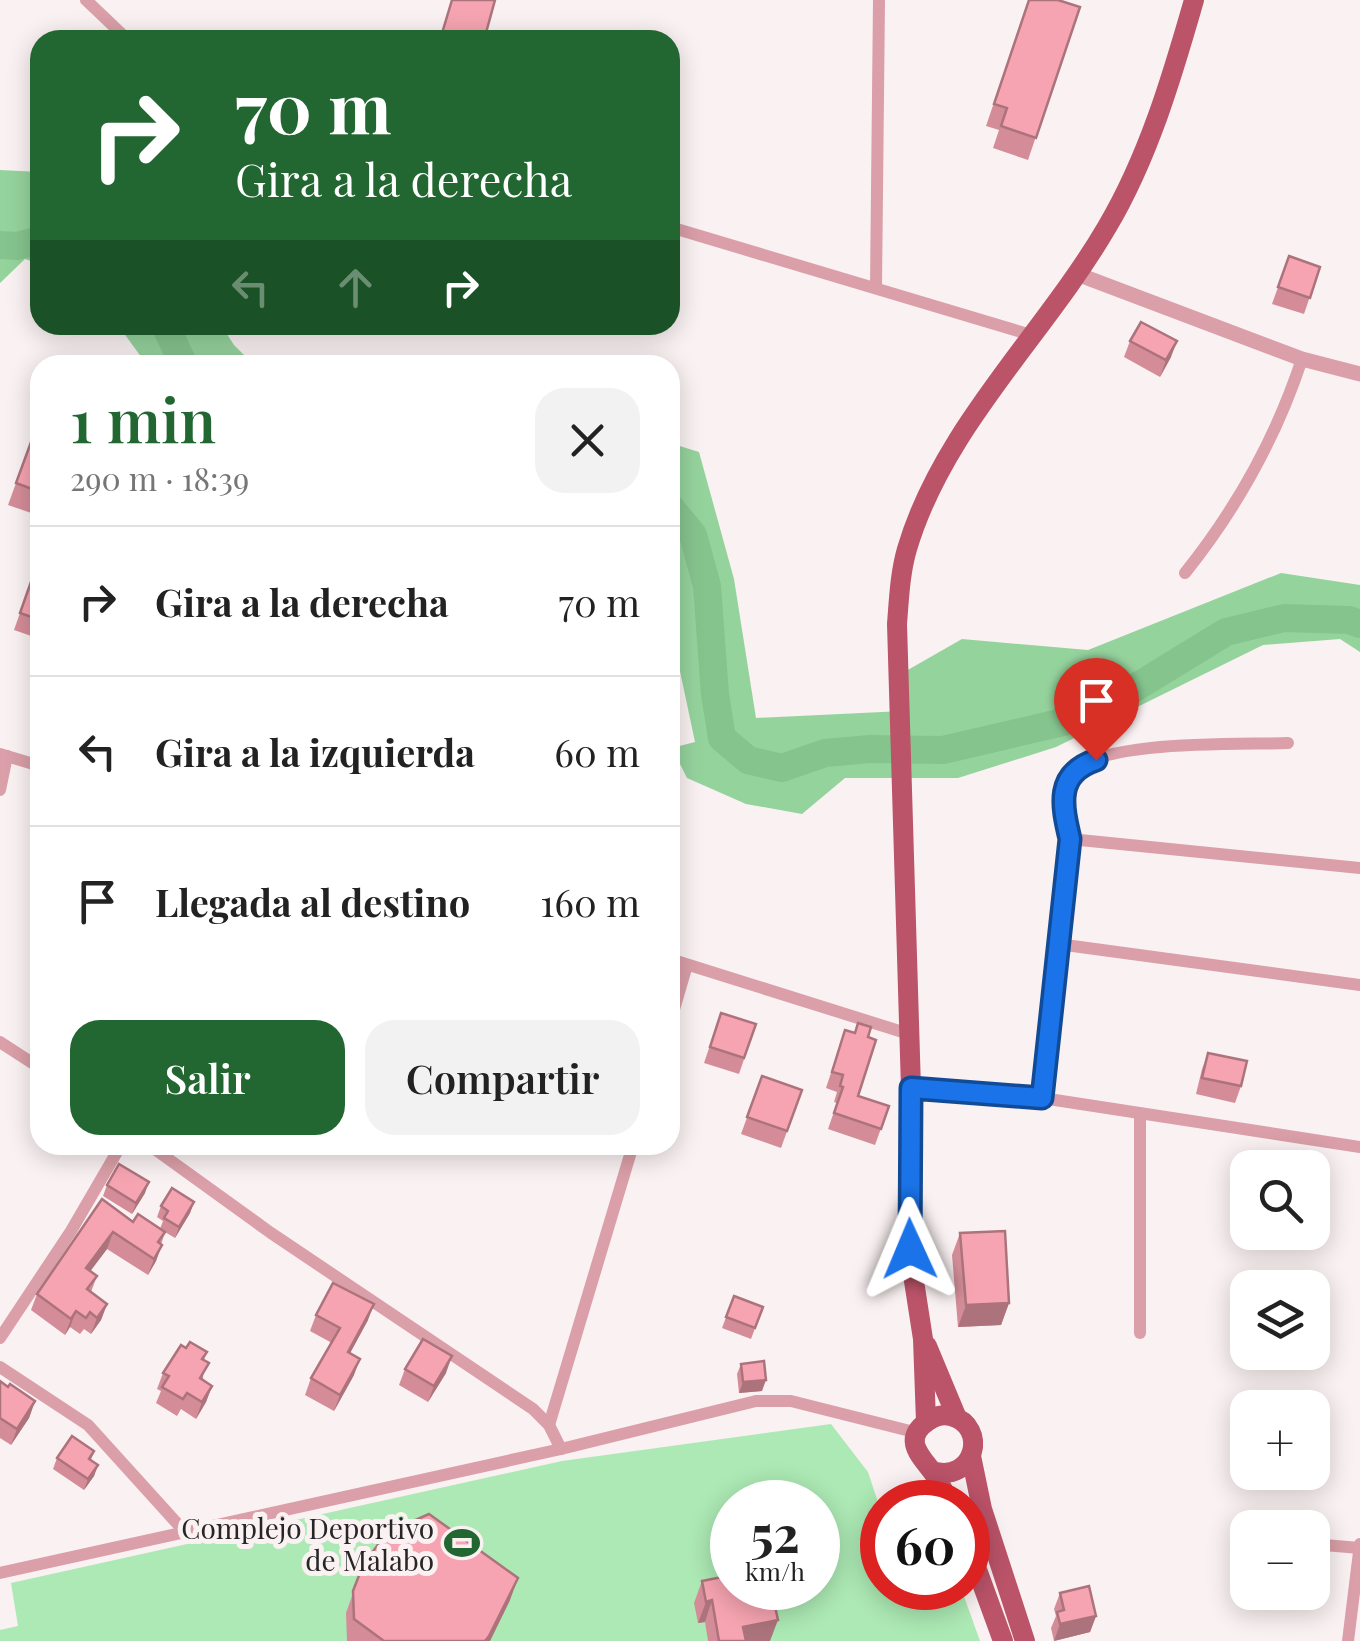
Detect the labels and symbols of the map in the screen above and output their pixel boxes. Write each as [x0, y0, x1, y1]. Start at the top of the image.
pin [1054, 658, 1139, 761]
position arrow [858, 1197, 962, 1301]
speed limit sign: 60 [860, 1480, 990, 1610]
place label: Complejo Deportivo de Malabo [181, 1509, 434, 1578]
sports icon: Complejo Deportivo de Malabo [443, 1524, 481, 1562]

